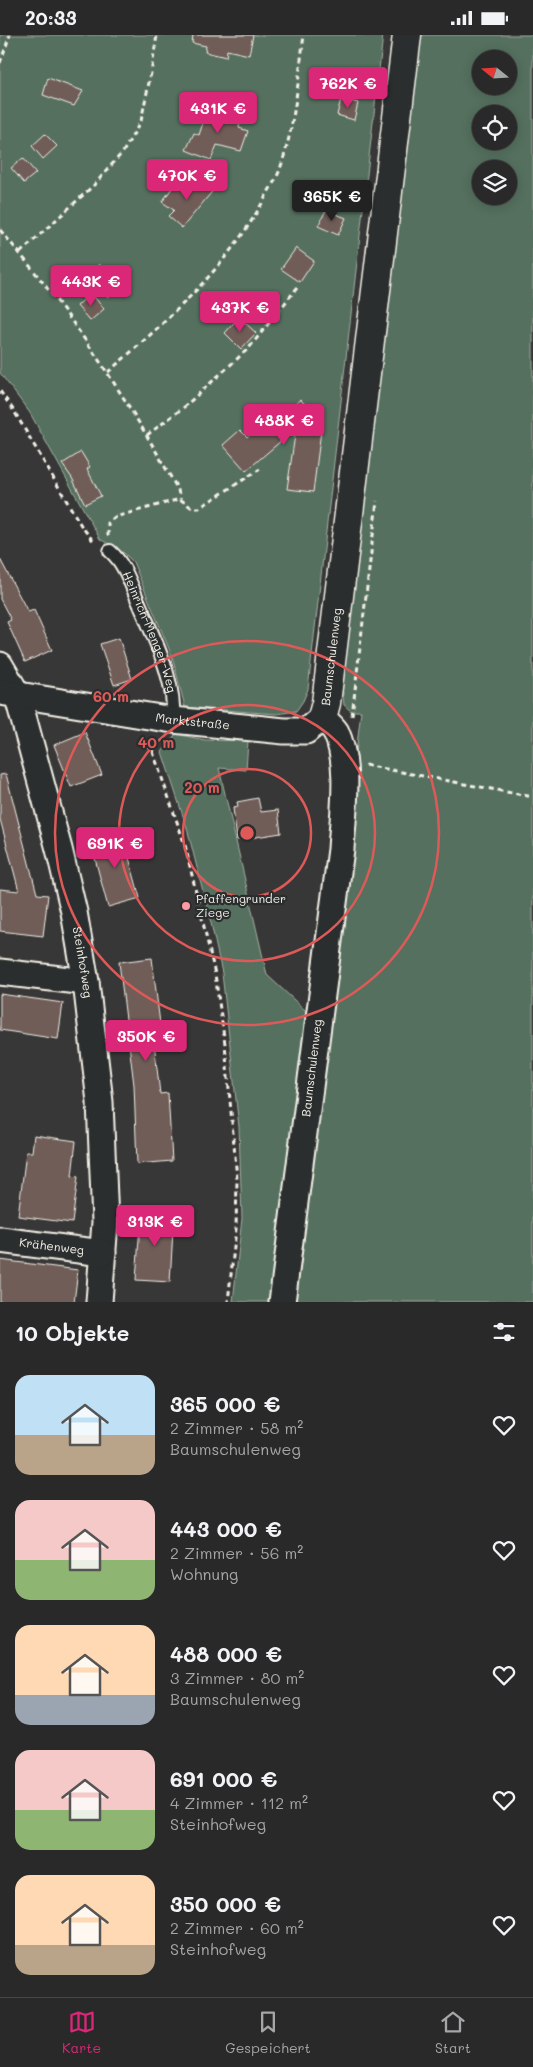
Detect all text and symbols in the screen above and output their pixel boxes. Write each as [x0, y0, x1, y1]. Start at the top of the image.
text: 20:33 [25, 5, 77, 30]
north arrow [472, 50, 518, 95]
map controls [472, 50, 517, 205]
pin: 762K € [307, 67, 389, 109]
text: 762K € [320, 72, 376, 93]
pin: 431K € [177, 91, 259, 134]
text: 431K € [190, 97, 246, 118]
button: locate [472, 105, 517, 150]
pin: 470K € [146, 159, 228, 201]
button: layers [472, 160, 517, 205]
text: 470K € [158, 164, 216, 185]
pin: 365K € [291, 179, 373, 222]
text: 365K € [303, 185, 361, 206]
pin: 443K € [50, 265, 132, 307]
text: 443K € [61, 270, 121, 291]
pin: 437K € [199, 291, 281, 333]
text: 437K € [211, 296, 269, 317]
pin: 488K € [243, 403, 325, 446]
text: 488K € [254, 409, 314, 430]
street label: Heinrich-Menger-Weg [119, 568, 180, 694]
street label: Baumschulenweg [317, 607, 344, 706]
text: 60 m [93, 686, 129, 706]
street label: Marktstraße [155, 708, 231, 733]
text: 40 m [138, 732, 174, 752]
text: 20 m [184, 777, 220, 797]
centre of rings [238, 824, 256, 842]
pin: 691K € [74, 827, 156, 869]
text: 691K € [87, 832, 143, 853]
place label: Pfaffengrunder Ziege [196, 890, 286, 920]
marker: Pfaffengrunder Ziege [180, 900, 192, 912]
street label: Steinhofweg [70, 925, 97, 999]
street label: Baumschulenweg [297, 1018, 325, 1118]
pin: 350K € [105, 1019, 187, 1062]
text: 350K € [117, 1025, 175, 1046]
pin: 313K € [114, 1205, 196, 1247]
text: 313K € [127, 1210, 183, 1231]
street label: Krähenweg [18, 1233, 85, 1258]
icon: filters [490, 1318, 518, 1346]
text: 10 Objekte [15, 1319, 129, 1346]
text: 365 000 € [170, 1390, 280, 1417]
icon: home [55, 1395, 115, 1455]
icon: heart [490, 1411, 518, 1439]
text: 2 Zimmer · 58 m² [170, 1417, 303, 1438]
text: Baumschulenweg [170, 1438, 301, 1459]
text: 443 000 € [170, 1515, 282, 1542]
icon: home [55, 1520, 115, 1580]
icon: heart [490, 1536, 518, 1564]
text: 2 Zimmer · 56 m² [170, 1542, 303, 1563]
text: Wohnung [170, 1563, 238, 1584]
text: 488 000 € [170, 1640, 282, 1667]
icon: home [55, 1645, 115, 1705]
icon: heart [490, 1661, 518, 1689]
text: 3 Zimmer · 80 m² [170, 1667, 304, 1688]
text: Baumschulenweg [170, 1688, 301, 1709]
text: 691 000 € [170, 1765, 277, 1792]
icon: home [55, 1770, 115, 1830]
icon: heart [490, 1786, 518, 1814]
text: 4 Zimmer · 112 m² [170, 1792, 308, 1813]
text: Steinhofweg [170, 1813, 266, 1834]
text: 350 000 € [170, 1890, 281, 1917]
icon: home [55, 1895, 115, 1955]
icon: heart [490, 1911, 518, 1939]
text: 2 Zimmer · 60 m² [170, 1917, 304, 1938]
text: Steinhofweg [170, 1938, 266, 1959]
tab: Karte [62, 2008, 101, 2057]
tab: Gespeichert [225, 2008, 311, 2057]
tab: Start [435, 2008, 471, 2057]

